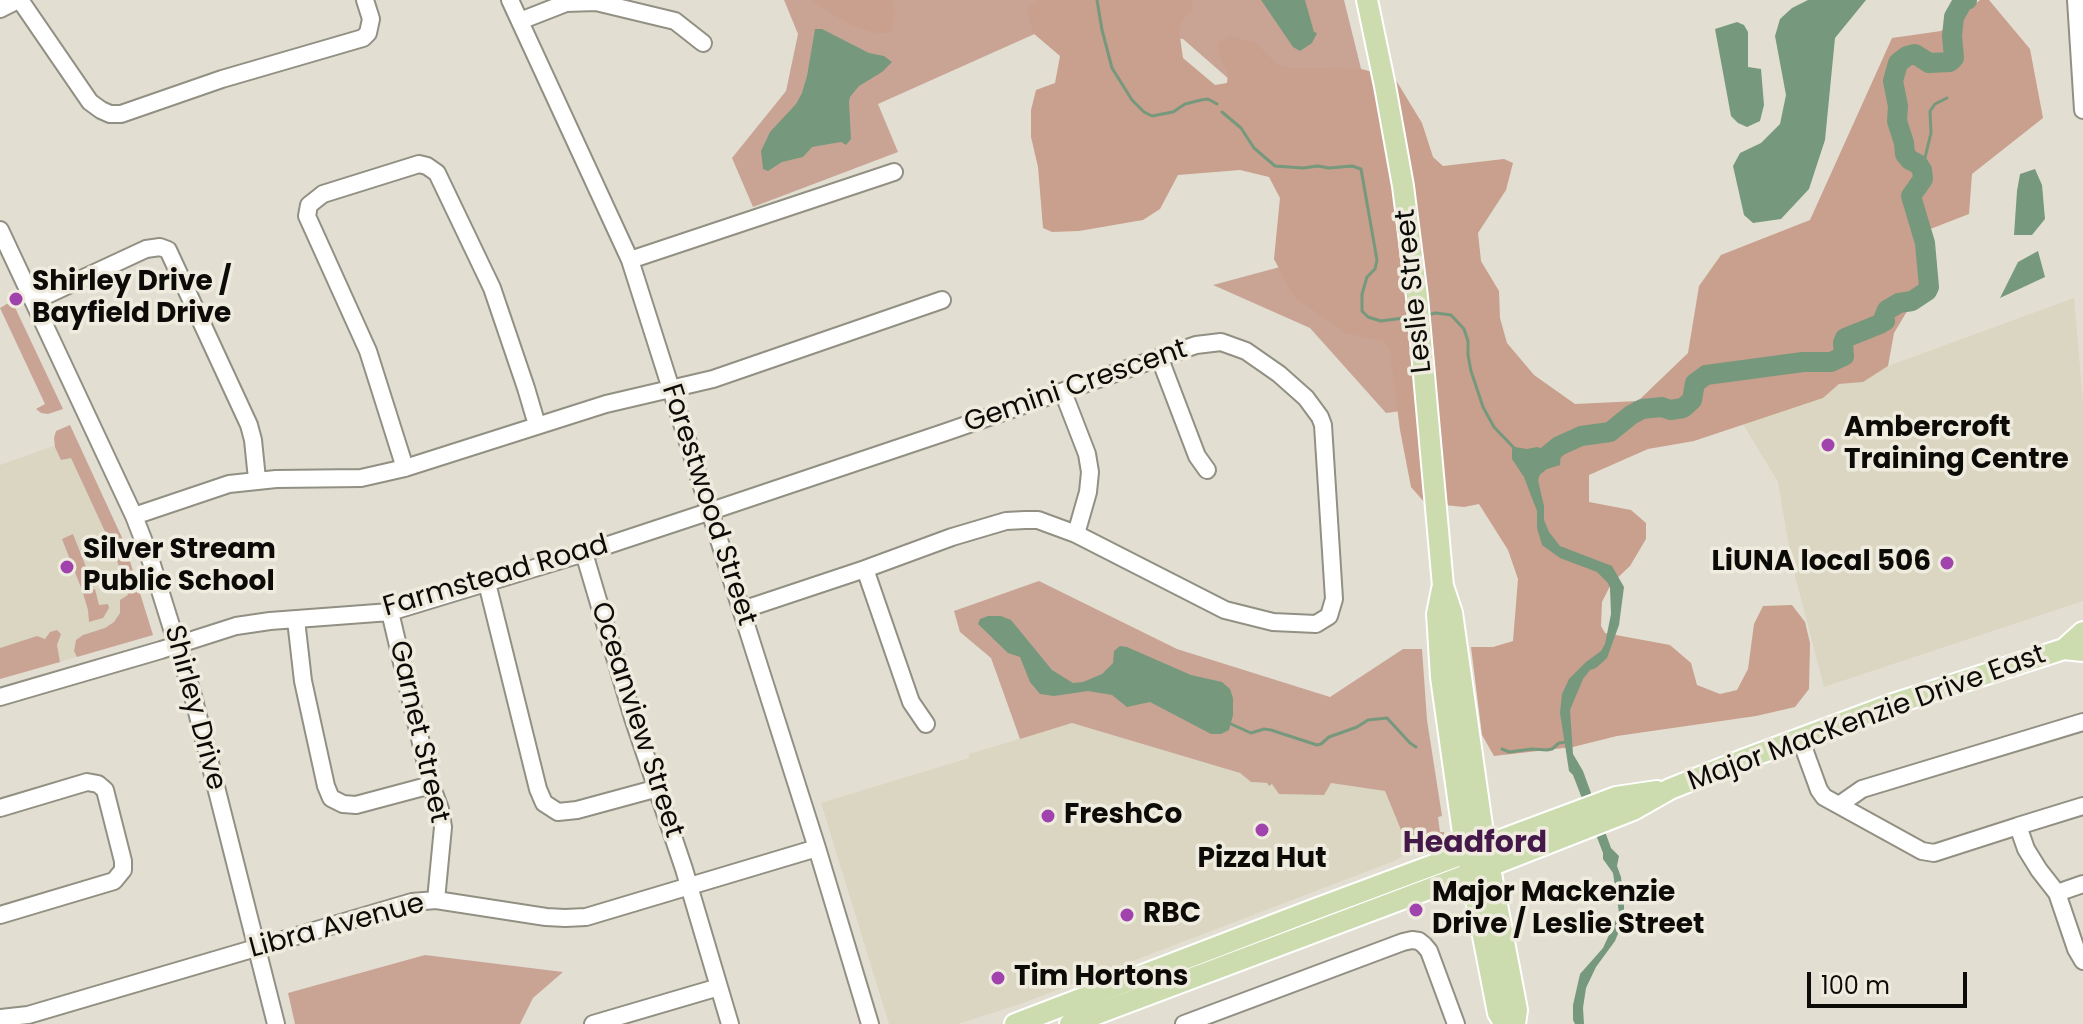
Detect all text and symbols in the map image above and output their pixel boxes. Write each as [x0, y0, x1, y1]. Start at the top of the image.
street label: Leslie Street [1390, 207, 1440, 375]
place label: Shirley Drive / Bayfield Drive [32, 266, 231, 332]
marker: Shirley Drive / Bayfield Drive [7, 290, 25, 308]
street label: Gemini Crescent [960, 333, 1192, 441]
street label: Forestwood Street [653, 380, 763, 630]
place label: Ambercroft Training Centre [1844, 412, 2069, 478]
marker: Ambercroft Training Centre [1819, 436, 1837, 454]
street label: Farmstead Road [380, 529, 612, 625]
place label: Silver Stream Public School [83, 534, 276, 600]
place label: LiUNA local 506 [1711, 546, 1931, 580]
marker: LiUNA local 506 [1938, 554, 1956, 572]
marker: Silver Stream Public School [58, 558, 76, 576]
street label: Oceanview Street [582, 598, 690, 842]
street label: Shirley Drive [156, 622, 232, 794]
street label: Garnet Street [381, 638, 455, 826]
street label: Major MacKenzie Drive East [1684, 639, 2050, 799]
place label: FreshCo [1064, 799, 1182, 833]
marker: FreshCo [1039, 807, 1057, 825]
marker: Pizza Hut [1253, 821, 1271, 839]
district label: Headford [1403, 826, 1547, 862]
place label: Pizza Hut [1197, 843, 1327, 877]
place label: Major Mackenzie Drive / Leslie Street [1432, 877, 1704, 943]
street label: Libra Avenue [246, 887, 428, 967]
place label: RBC [1143, 898, 1201, 932]
marker: Major Mackenzie Drive / Leslie Street [1407, 901, 1425, 919]
marker: RBC [1118, 906, 1136, 924]
scale bar [1811, 956, 1971, 1006]
place label: Tim Hortons [1014, 961, 1188, 995]
marker: Tim Hortons [989, 969, 1007, 987]
text: 100 m [1821, 969, 1890, 1002]

